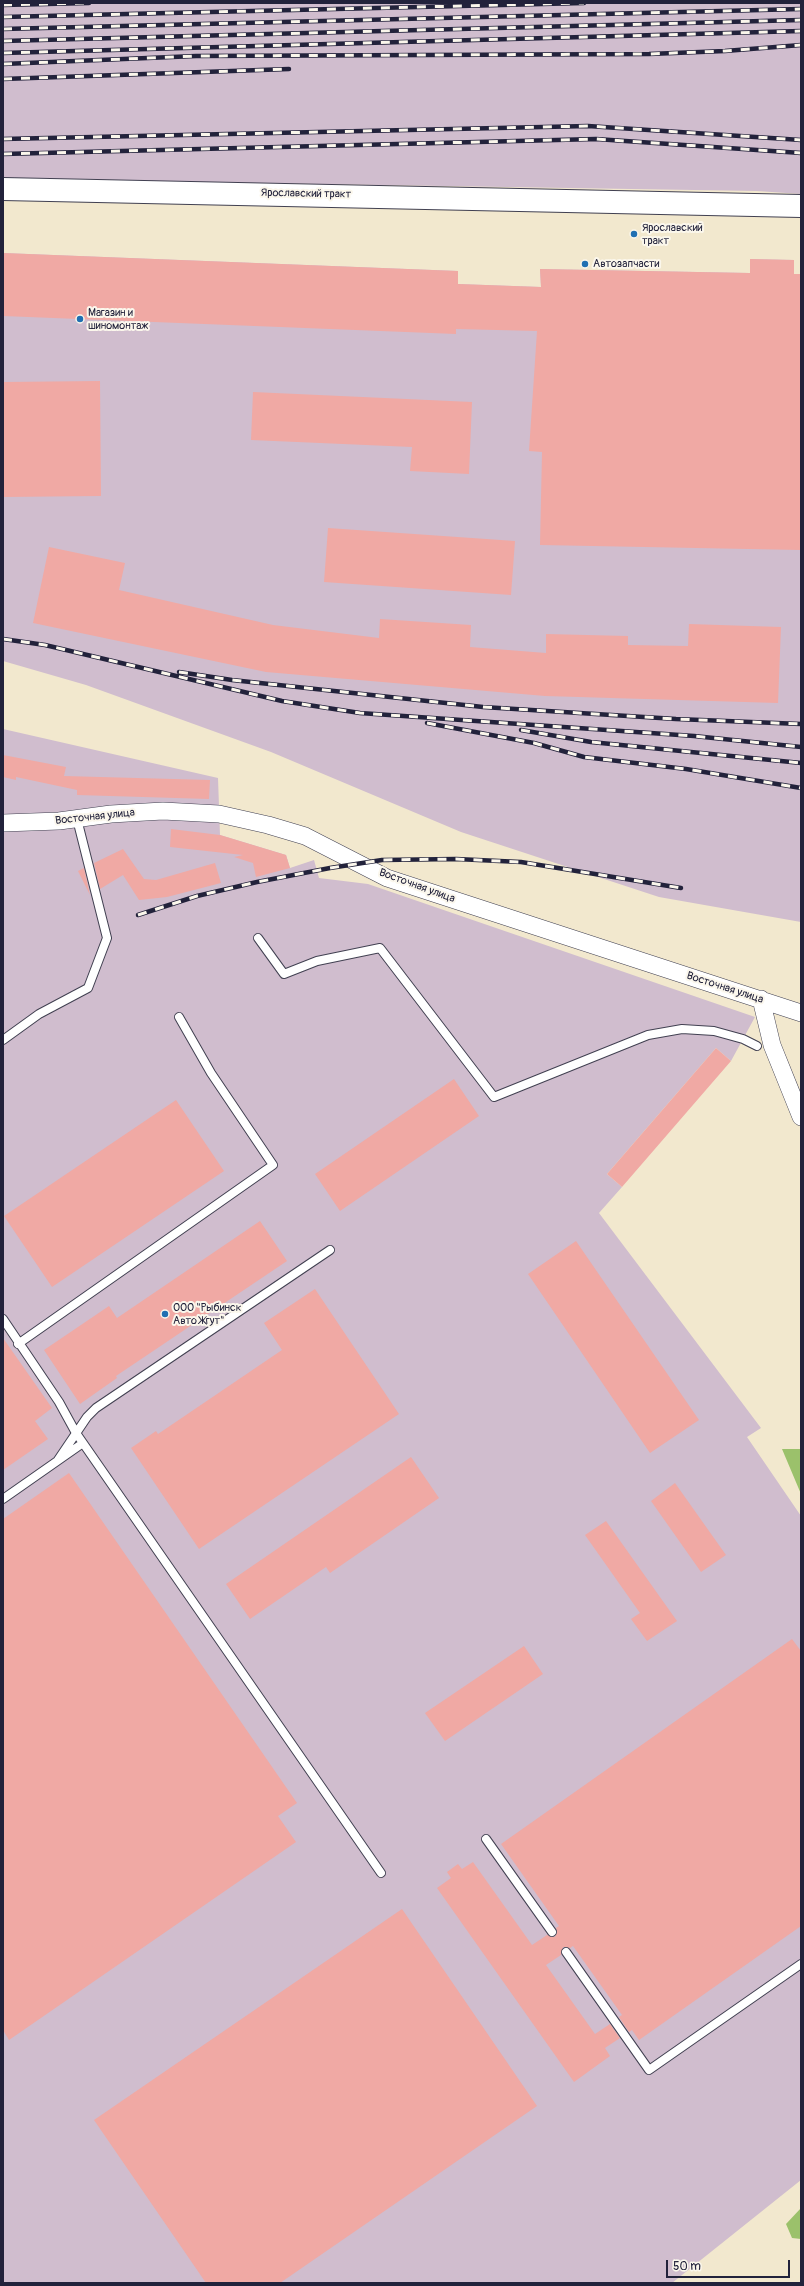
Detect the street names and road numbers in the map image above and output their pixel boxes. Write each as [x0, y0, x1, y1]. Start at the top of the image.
street label: Ярославский тракт [261, 187, 351, 201]
street label: Восточная улица [55, 806, 135, 828]
street label: Восточная улица [377, 866, 457, 906]
street label: Восточная улица [685, 969, 765, 1007]

